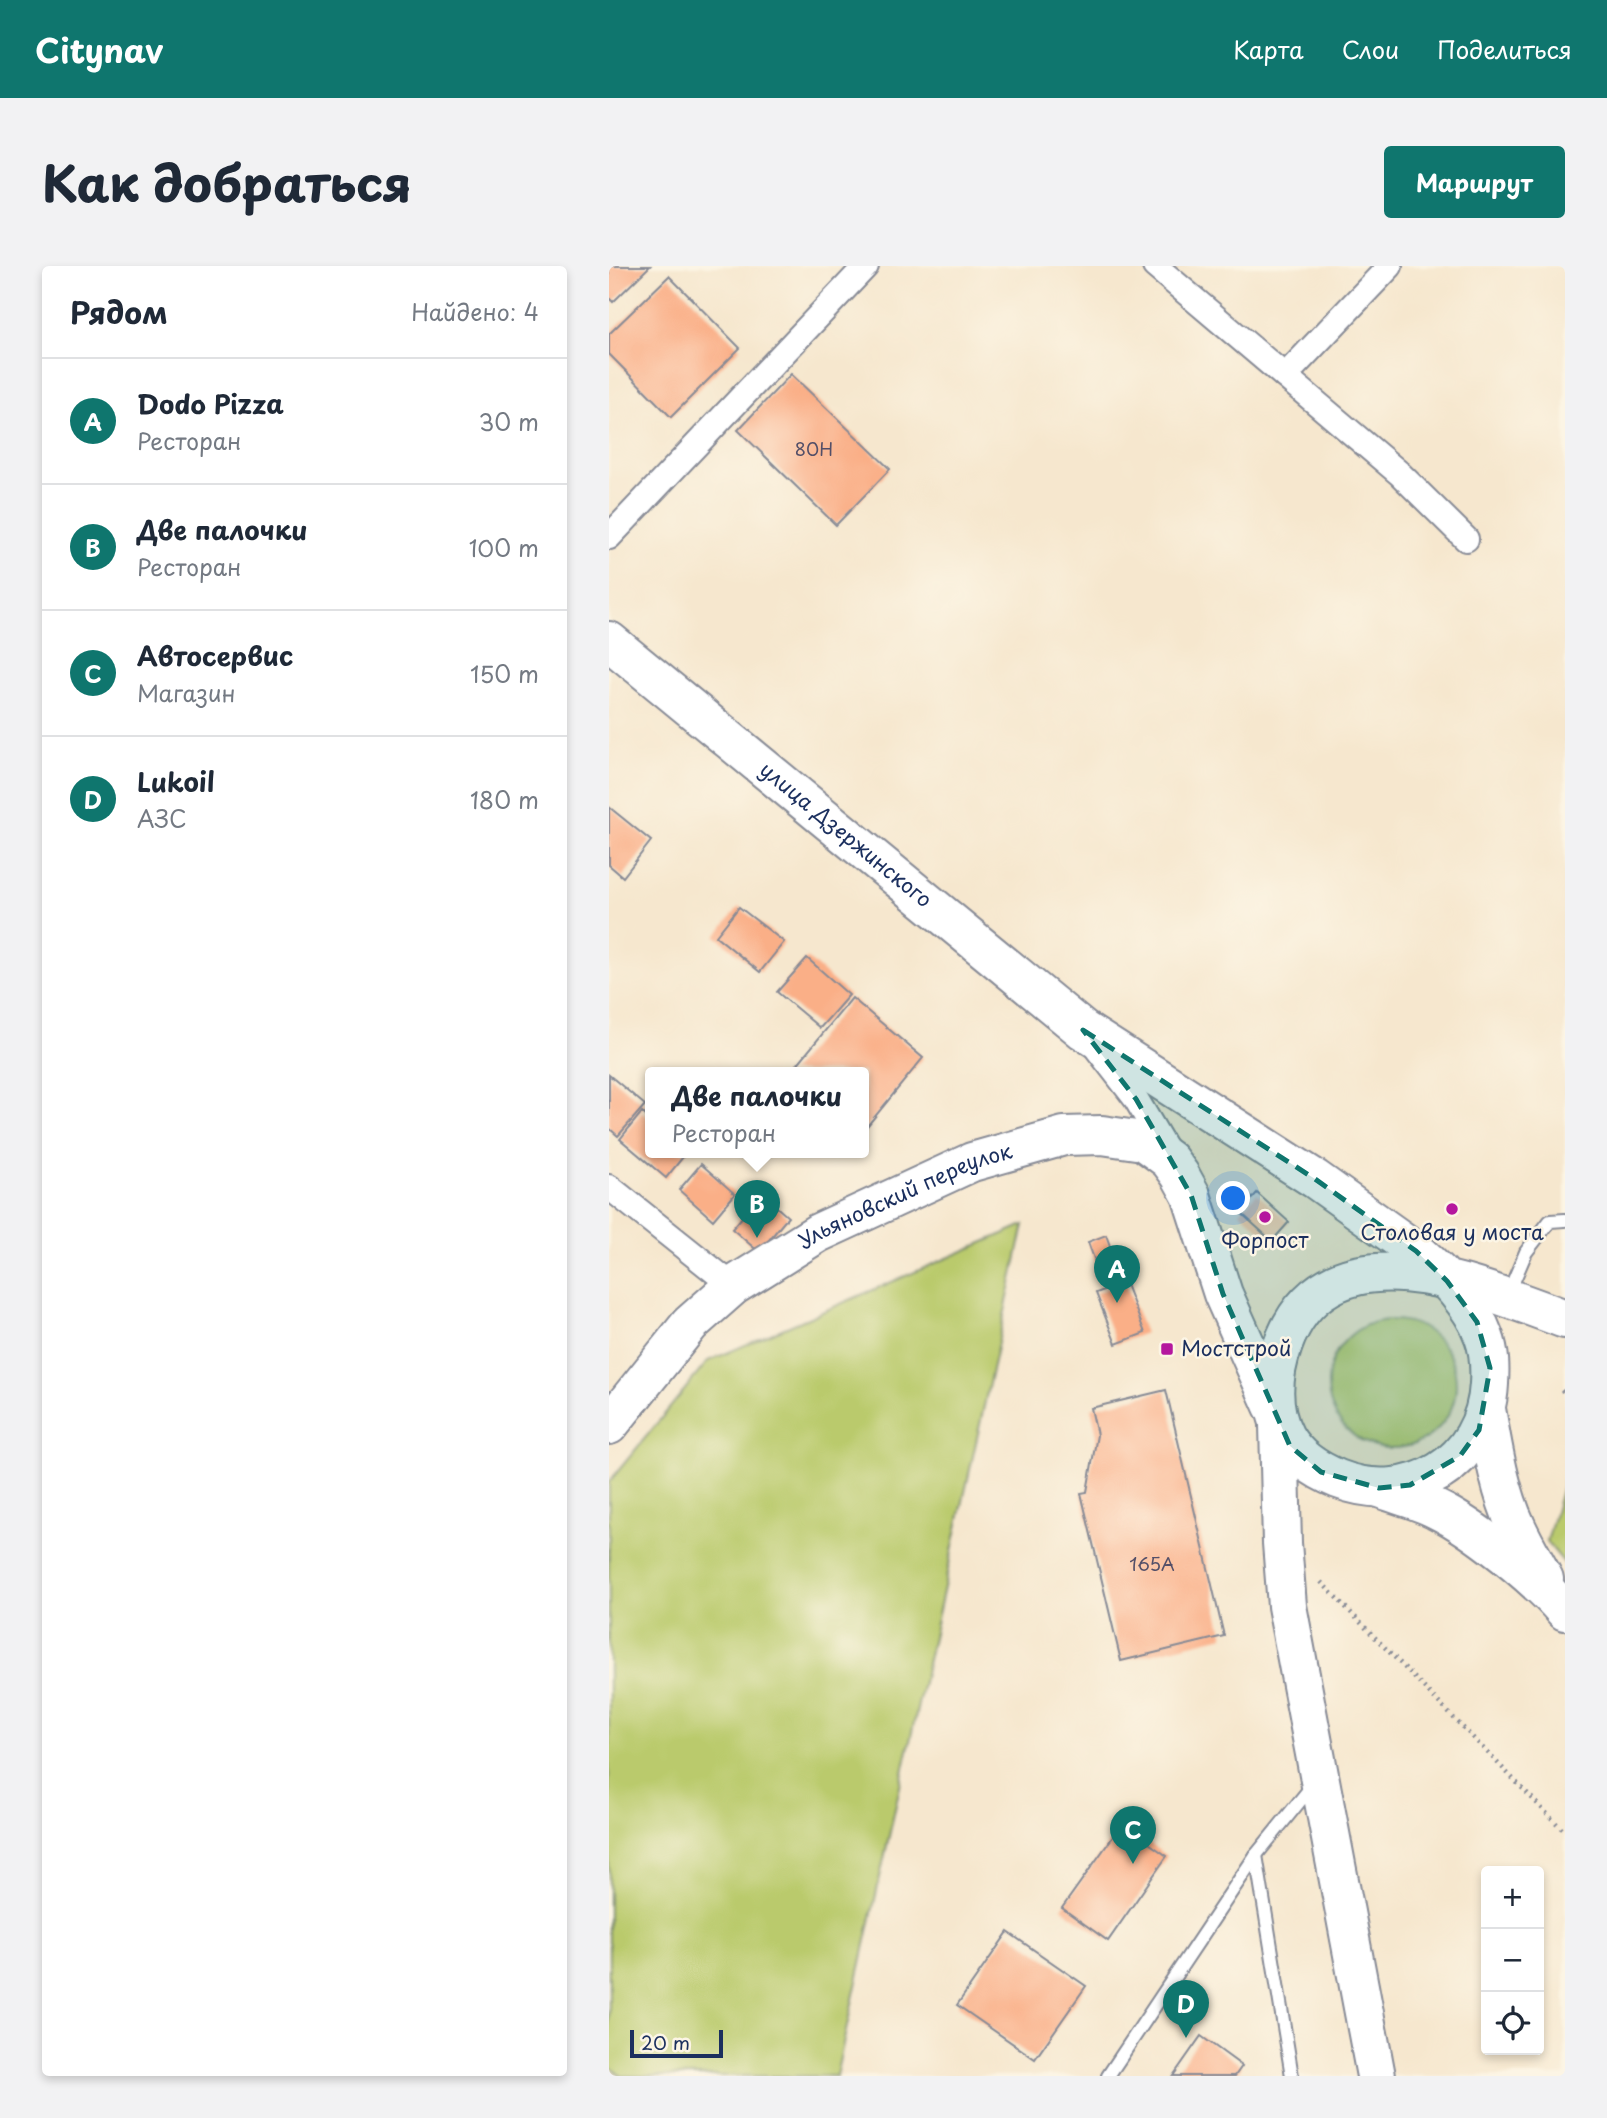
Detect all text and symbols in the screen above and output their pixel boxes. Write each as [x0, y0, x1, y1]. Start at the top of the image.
text: Citynav [35, 24, 163, 74]
text: Карта [1233, 31, 1304, 67]
text: Слои [1342, 31, 1399, 67]
text: Поделиться [1437, 31, 1572, 67]
text: Как добраться [42, 145, 412, 219]
button: Маршрут [1384, 146, 1565, 218]
text: Рядом [70, 289, 168, 334]
text: Найдено: 4 [411, 294, 539, 329]
text: Dodo Pizza [137, 384, 284, 423]
text: A [84, 404, 102, 439]
text: 30 m [478, 404, 539, 439]
text: Ресторан [137, 423, 241, 458]
house number: 80Н [795, 435, 833, 462]
text: Две палочки [137, 510, 308, 549]
text: B [85, 530, 101, 565]
text: 100 m [469, 530, 539, 565]
text: Ресторан [137, 549, 241, 584]
text: Автосервис [137, 636, 293, 675]
text: C [84, 656, 102, 691]
text: 150 m [470, 656, 539, 691]
text: Магазин [137, 675, 236, 710]
street label: улица Дзержинского [754, 753, 940, 914]
text: Lukoil [137, 762, 215, 801]
text: D [84, 782, 102, 817]
text: 180 m [470, 782, 539, 817]
text: АЗС [137, 801, 187, 836]
popup [645, 1067, 869, 1158]
text: Две палочки [672, 1076, 842, 1115]
text: Ресторан [672, 1115, 776, 1150]
street label: Ульяновский переулок [791, 1133, 1016, 1256]
pin: B [734, 1180, 780, 1238]
your location [1216, 1181, 1250, 1215]
marker: Столовая у моста [1444, 1201, 1460, 1217]
marker: Форпост [1257, 1209, 1273, 1225]
place label: Столовая у моста [1360, 1215, 1544, 1247]
place label: Форпост [1221, 1223, 1309, 1255]
pin: A [1094, 1245, 1140, 1303]
place label: Мостстрой [1181, 1331, 1291, 1363]
marker: Мостстрой [1159, 1341, 1175, 1357]
house number: 165А [1129, 1550, 1175, 1577]
pin: C [1110, 1806, 1156, 1864]
map controls [1481, 1866, 1544, 2055]
button: + [1481, 1866, 1544, 1929]
button: − [1481, 1929, 1544, 1992]
pin: D [1163, 1980, 1209, 2038]
button: locate [1481, 1992, 1544, 2055]
scale bar [630, 2027, 723, 2059]
text: 20 m [641, 2028, 690, 2056]

